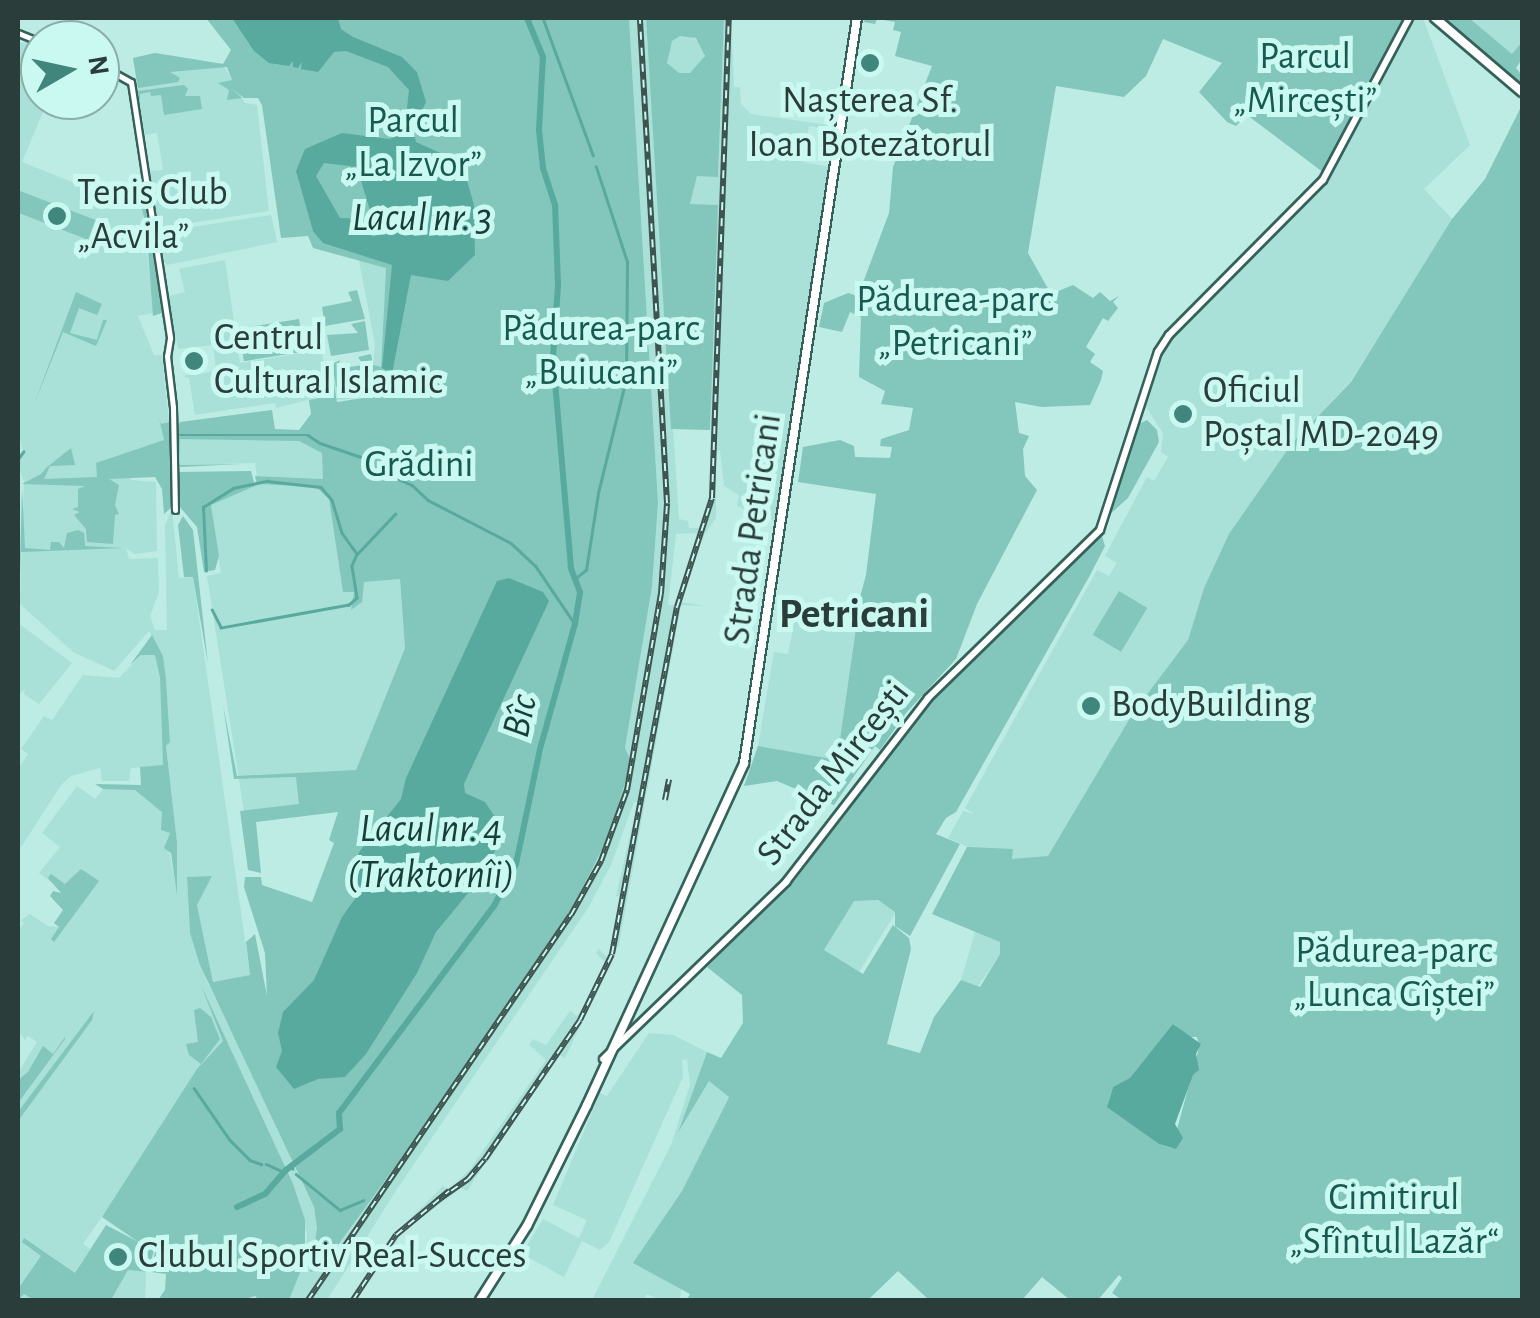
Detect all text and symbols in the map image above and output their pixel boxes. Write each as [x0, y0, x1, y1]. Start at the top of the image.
north arrow [20, 20, 120, 120]
park label: Parcul „Mircești” [1233, 35, 1377, 124]
marker: Nașterea Sf. Ioan Botezătorul [859, 52, 881, 74]
text: N [82, 54, 113, 77]
place label: Nașterea Sf. Ioan Botezătorul [748, 79, 992, 168]
park label: Parcul „La Izvor” [344, 99, 482, 188]
place label: Tenis Club „Acvila” [77, 171, 228, 260]
water label: Lacul nr. 3 [351, 194, 493, 242]
marker: Tenis Club „Acvila” [46, 205, 68, 227]
park label: Pădurea-parc „Petricani” [856, 278, 1054, 368]
park label: Pădurea-parc „Buiucani” [502, 307, 700, 396]
place label: Centrul Cultural Islamic [214, 316, 443, 406]
marker: Centrul Cultural Islamic [183, 350, 205, 372]
place label: Oficiul Poștal MD-2049 [1203, 369, 1439, 458]
marker: Oficiul Poștal MD-2049 [1172, 403, 1194, 425]
street label: Strada Petricani [715, 411, 793, 647]
park label: Grădini [364, 443, 474, 489]
district label: Petricani [779, 589, 929, 639]
street label: Strada Mircești [748, 673, 920, 875]
place label: BodyBuilding [1111, 683, 1311, 729]
water label: Bîc [492, 690, 548, 742]
marker: BodyBuilding [1080, 695, 1102, 717]
water label: Lacul nr. 4 (Traktornîi) [347, 805, 515, 899]
park label: Pădurea-parc „Lunca Gîștei” [1293, 929, 1495, 1018]
park label: Cimitirul „Sfîntul Lazăr“ [1289, 1176, 1499, 1266]
place label: Clubul Sportiv Real-Succes [138, 1234, 527, 1280]
marker: Clubul Sportiv Real-Succes [107, 1246, 129, 1268]

